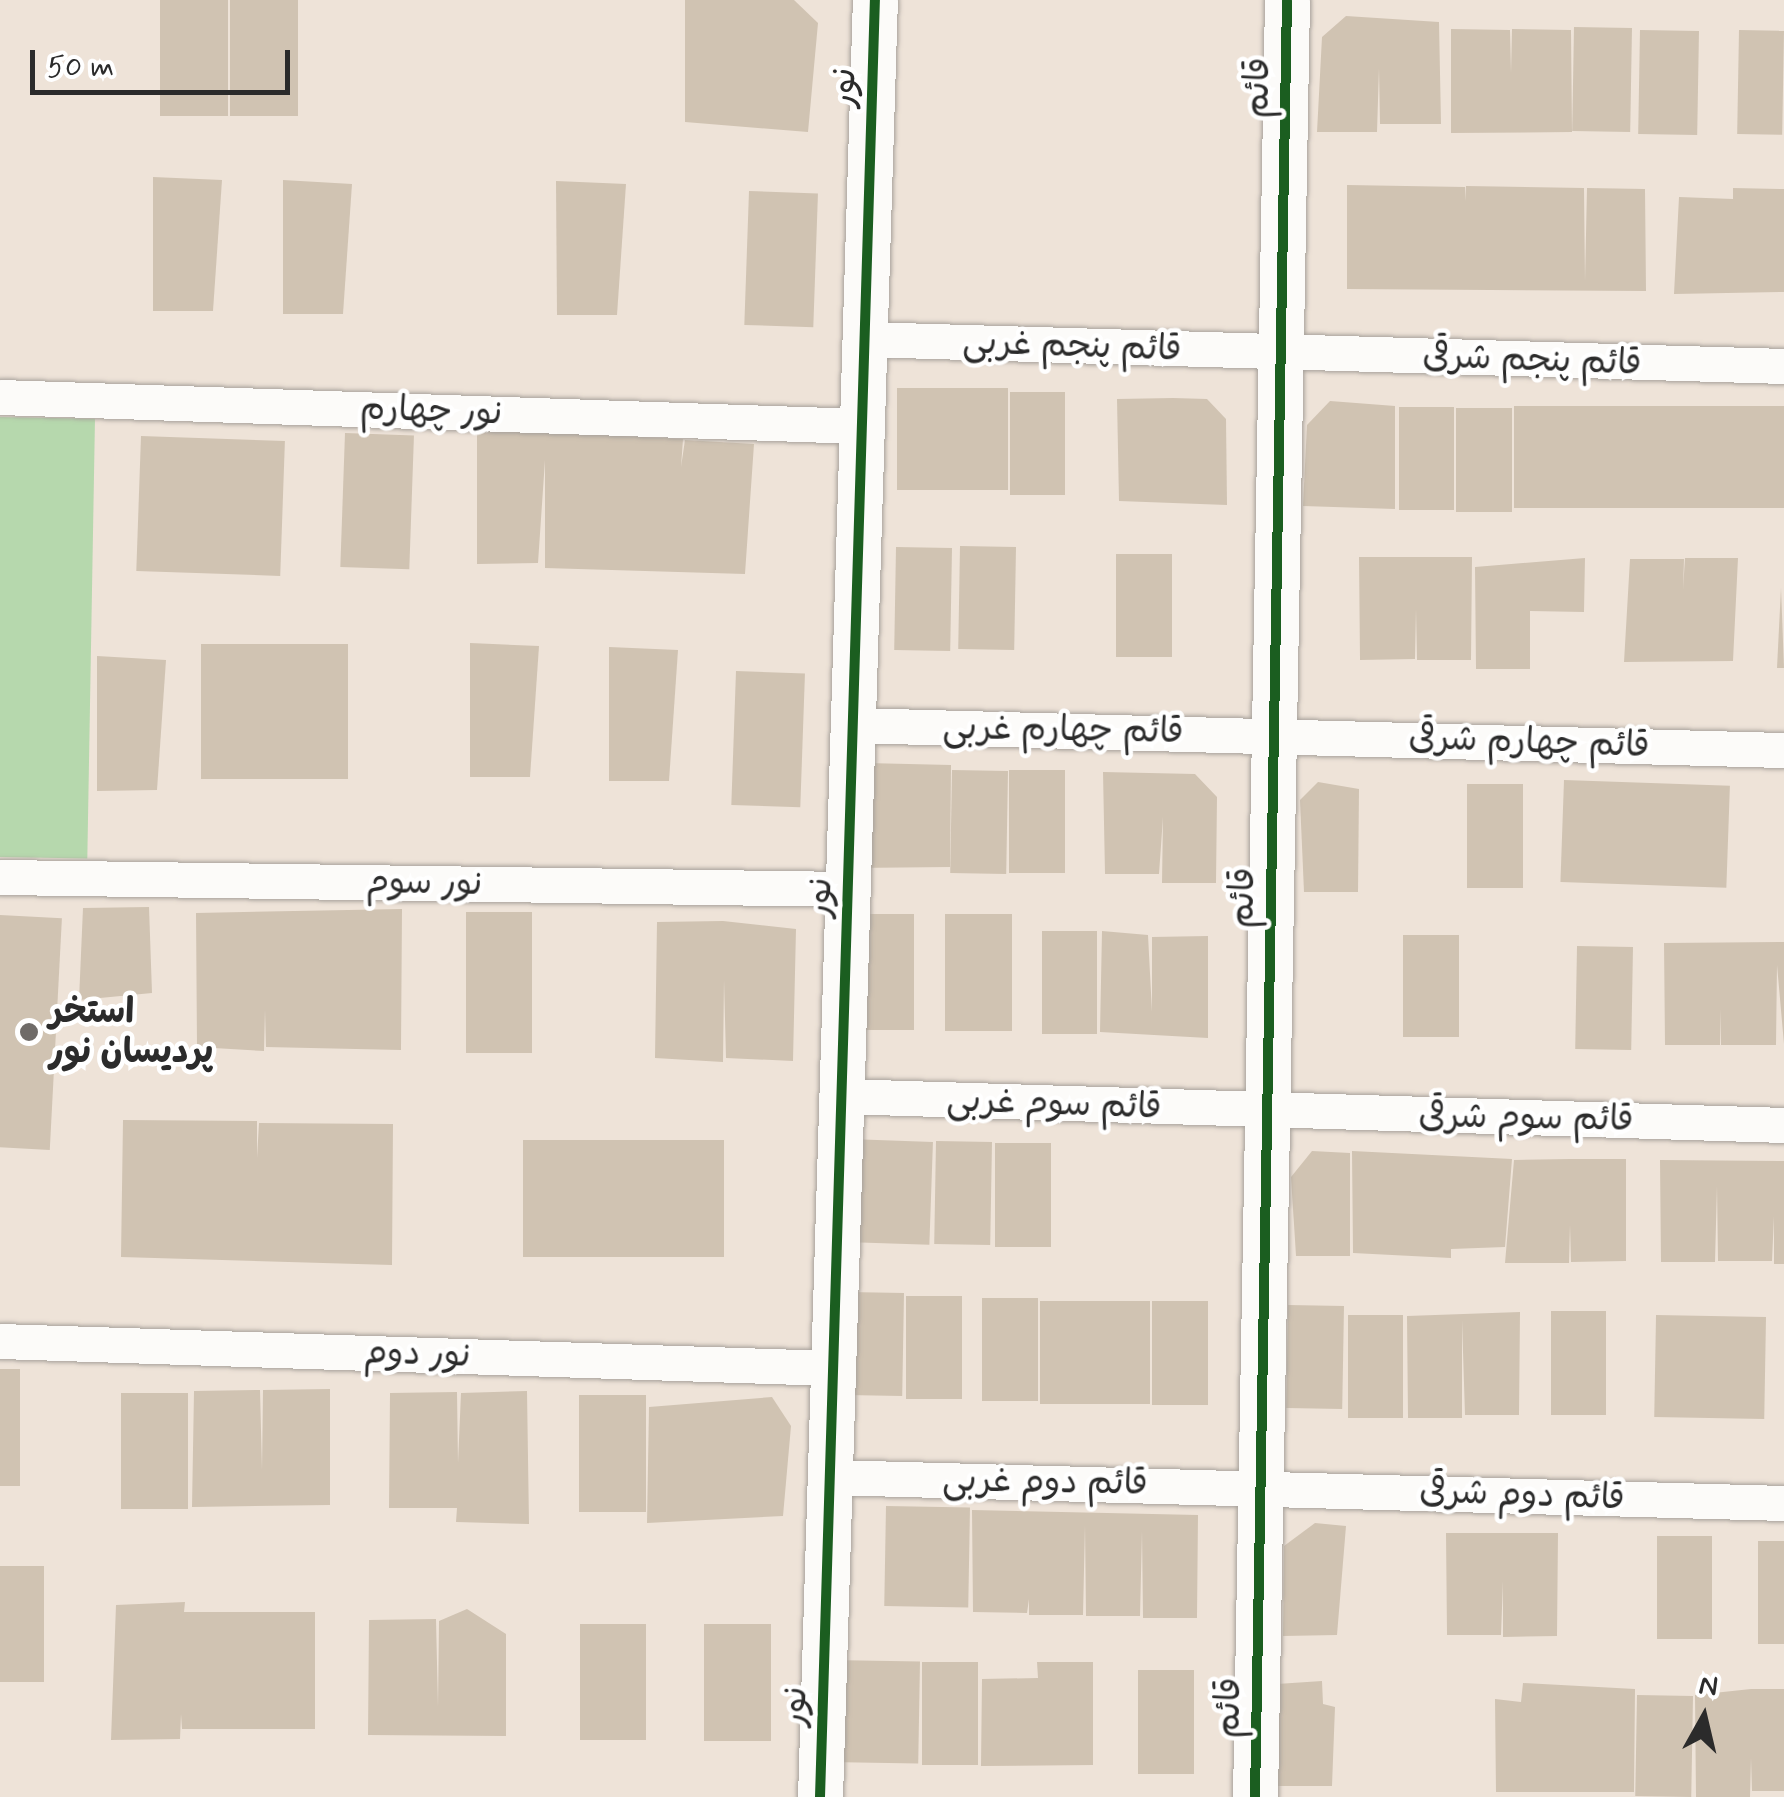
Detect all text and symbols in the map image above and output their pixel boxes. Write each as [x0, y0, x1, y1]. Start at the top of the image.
scale bar [35, 30, 295, 92]
text: 50 m [47, 48, 114, 87]
street label: قائم [1236, 57, 1280, 119]
street label: نور [822, 67, 866, 109]
street label: قائم پنجم غربی [962, 321, 1182, 371]
street label: قائم پنجم شرقی [1422, 335, 1642, 385]
street label: نور چهارم [359, 388, 503, 434]
street label: قائم چهارم غربی [942, 707, 1184, 753]
street label: قائم چهارم شرقی [1408, 717, 1650, 767]
street label: نور سوم [365, 861, 483, 905]
street label: قائم [1221, 867, 1265, 929]
street label: نور [798, 877, 842, 919]
place label: استخر پردیسان نور [49, 991, 213, 1073]
marker: استخر پردیسان نور [18, 1021, 40, 1043]
street label: قائم سوم غربی [946, 1079, 1162, 1129]
street label: قائم سوم شرقی [1418, 1095, 1634, 1141]
street label: نور دوم [363, 1331, 471, 1377]
street label: قائم دوم غربی [942, 1459, 1148, 1505]
street label: قائم دوم شرقی [1419, 1470, 1625, 1520]
north arrow [1654, 1667, 1754, 1767]
text: N [1696, 1667, 1720, 1706]
street label: قائم [1207, 1677, 1251, 1739]
street label: نور [773, 1686, 817, 1728]

